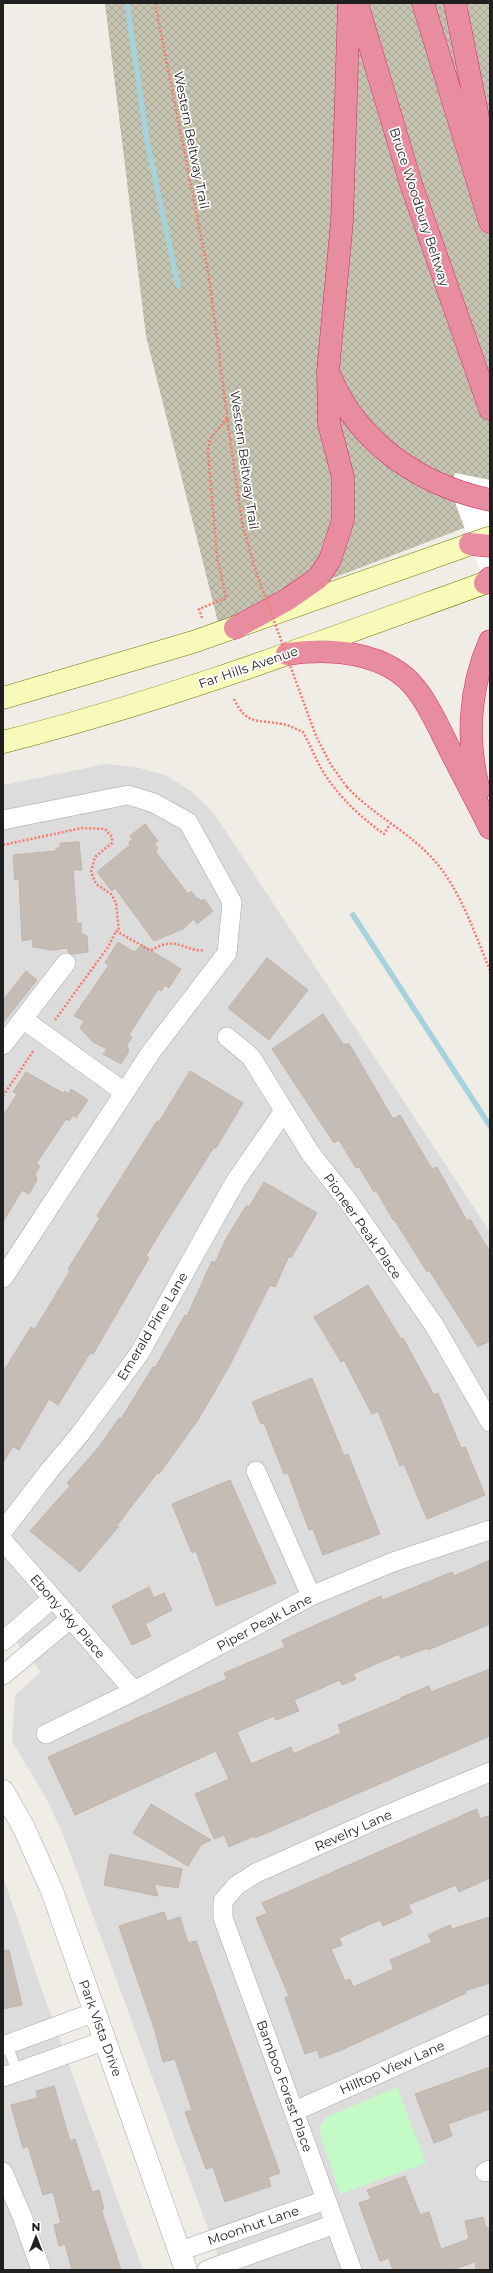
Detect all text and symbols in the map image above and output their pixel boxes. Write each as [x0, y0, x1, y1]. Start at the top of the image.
street label: Western Beltway Trail [171, 70, 213, 210]
street label: Bruce Woodbury Beltway [387, 126, 454, 289]
street label: Western Beltway Trail [227, 390, 263, 530]
street label: Far Hills Avenue [196, 642, 300, 692]
street label: Pioneer Peak Place [321, 1170, 406, 1282]
street label: Emerald Pine Lane [113, 1269, 191, 1383]
street label: Ebony Sky Place [27, 1571, 109, 1661]
street label: Piper Peak Lane [214, 1590, 315, 1654]
street label: Revelry Lane [312, 1806, 394, 1854]
street label: Park Vista Drive [76, 1977, 126, 2079]
street label: Bamboo Forest Place [254, 2018, 316, 2154]
street label: Hilltop View Lane [337, 2037, 447, 2097]
street label: Moonhut Lane [205, 2202, 301, 2248]
north arrow [16, 2217, 56, 2257]
text: N [32, 2220, 40, 2234]

